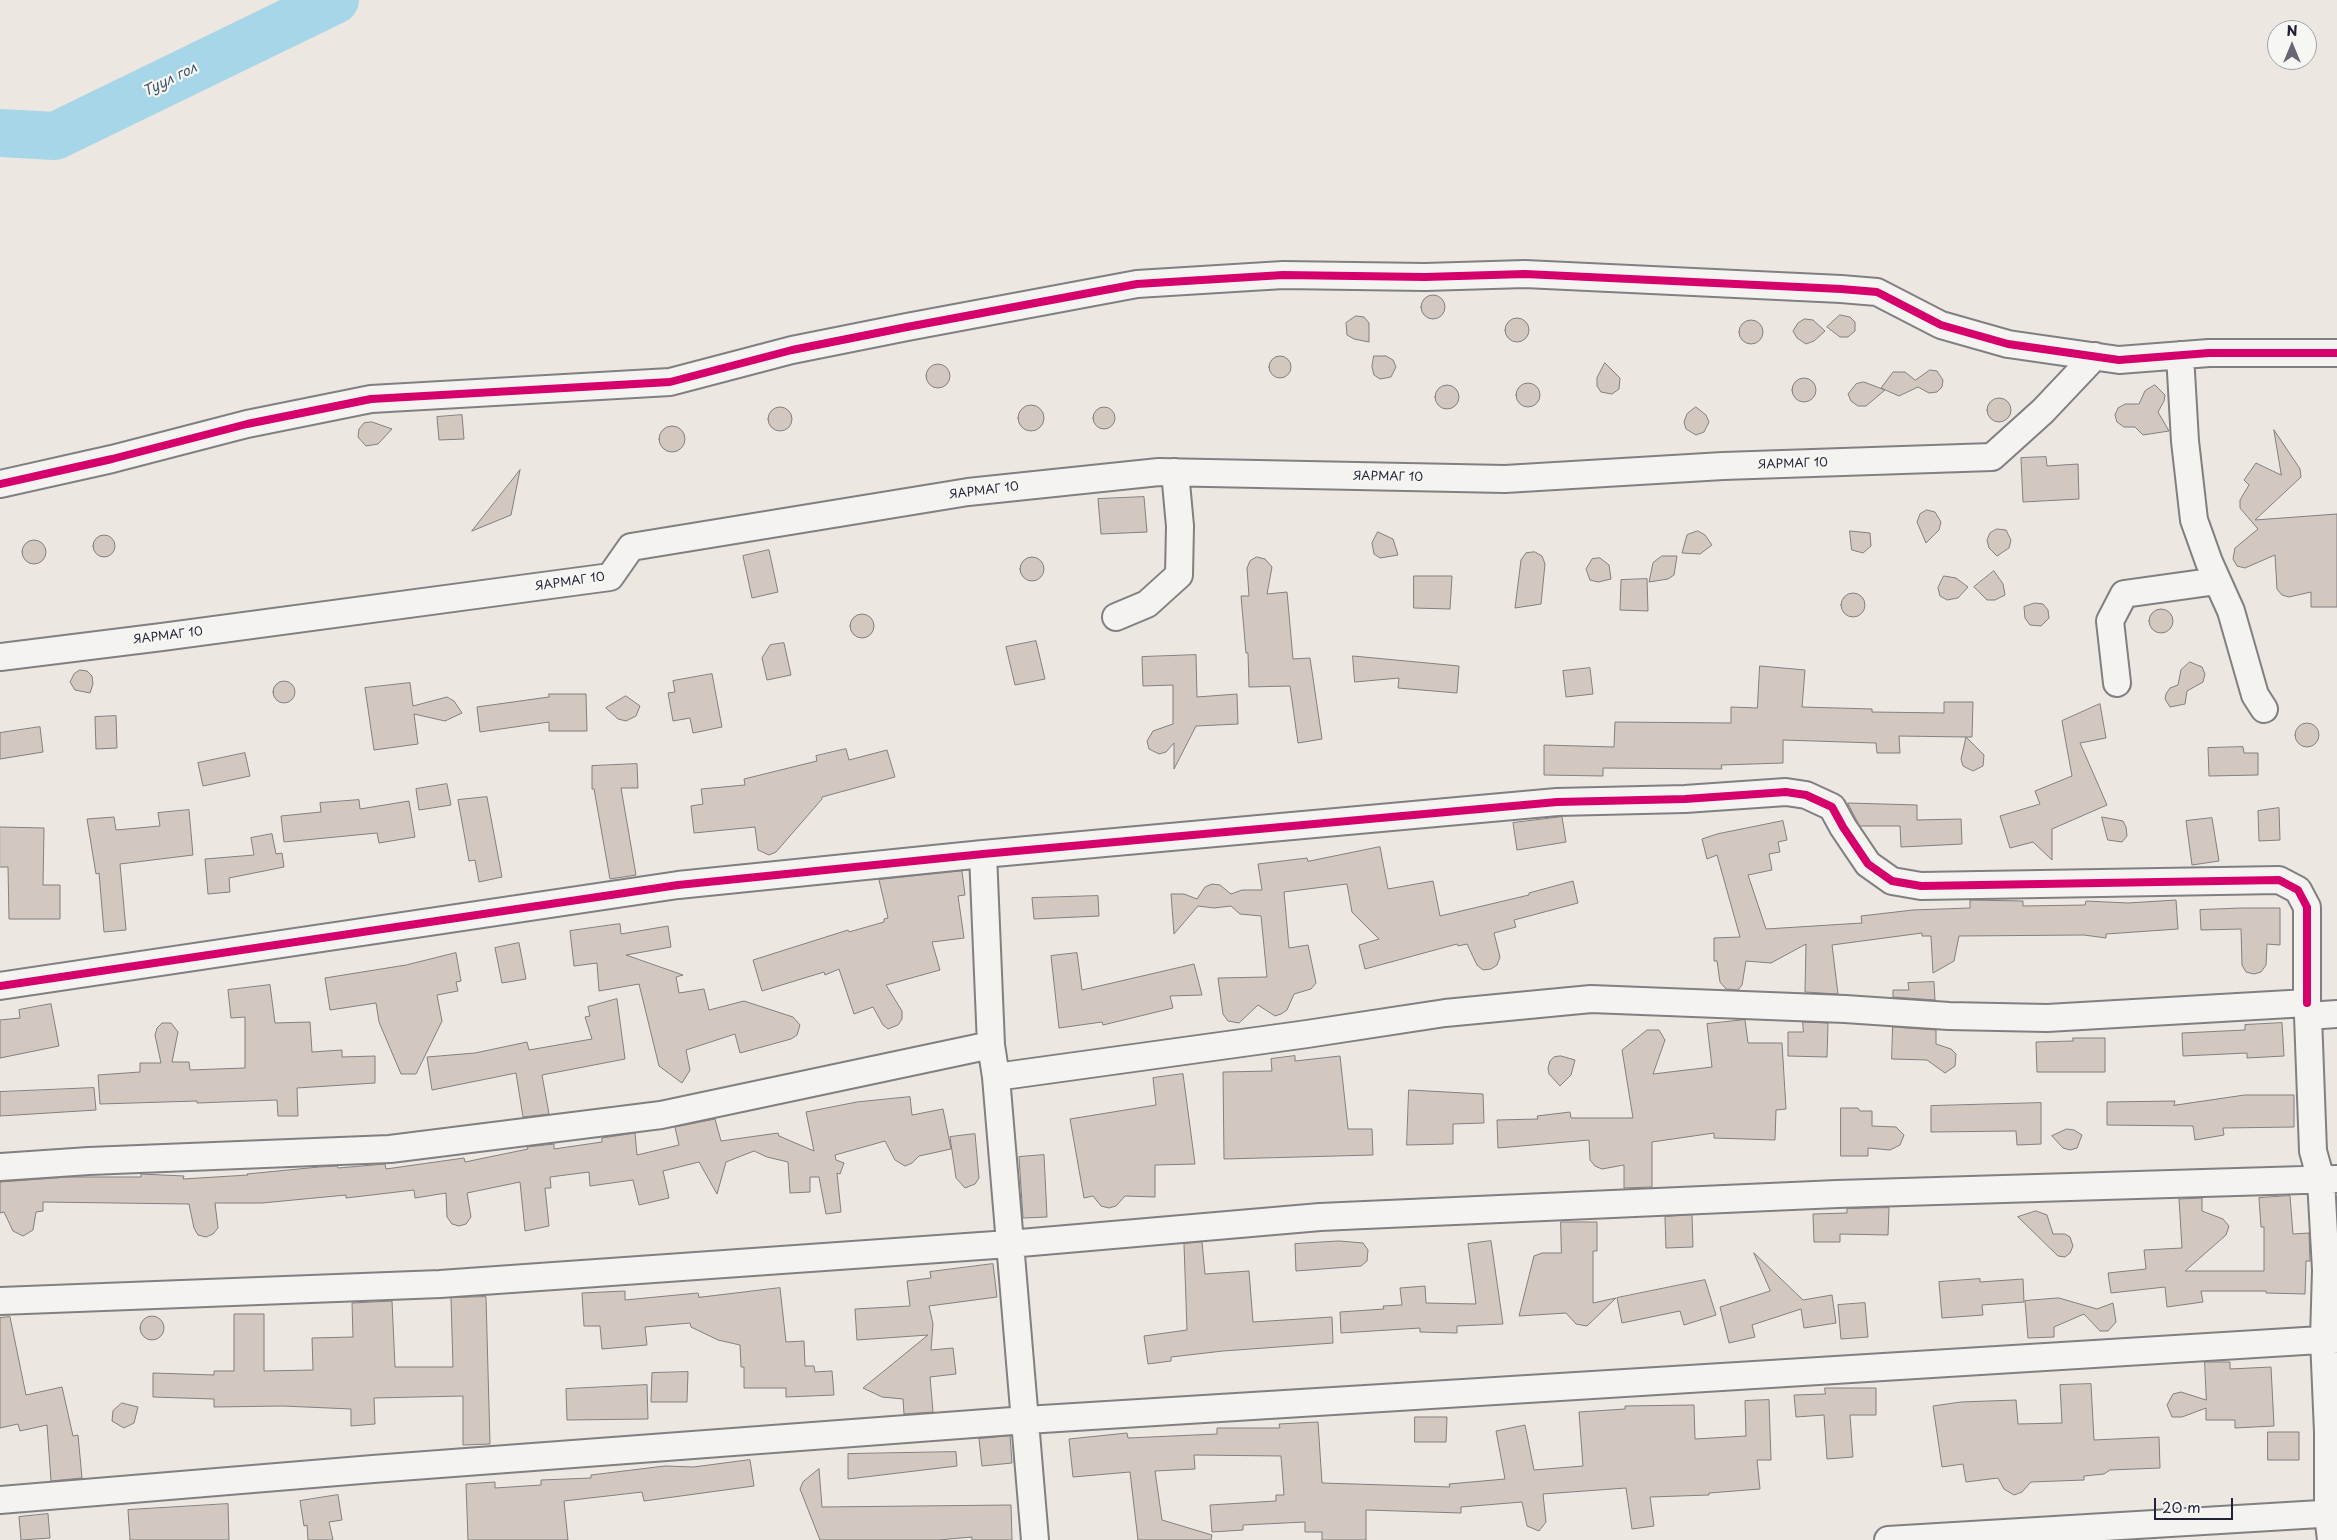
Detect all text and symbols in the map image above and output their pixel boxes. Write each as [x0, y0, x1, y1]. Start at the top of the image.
north arrow [2267, 20, 2317, 70]
text: N [2286, 20, 2298, 41]
water label: Туул гол [140, 60, 200, 100]
street label: ЯАРМАГ 10 [1758, 456, 1828, 472]
street label: ЯАРМАГ 10 [1353, 469, 1423, 485]
street label: ЯАРМАГ 10 [948, 480, 1020, 502]
street label: ЯАРМАГ 10 [534, 570, 606, 594]
street label: ЯАРМАГ 10 [132, 625, 204, 647]
scale bar [2157, 1488, 2236, 1520]
text: 20 m [2162, 1495, 2201, 1518]

